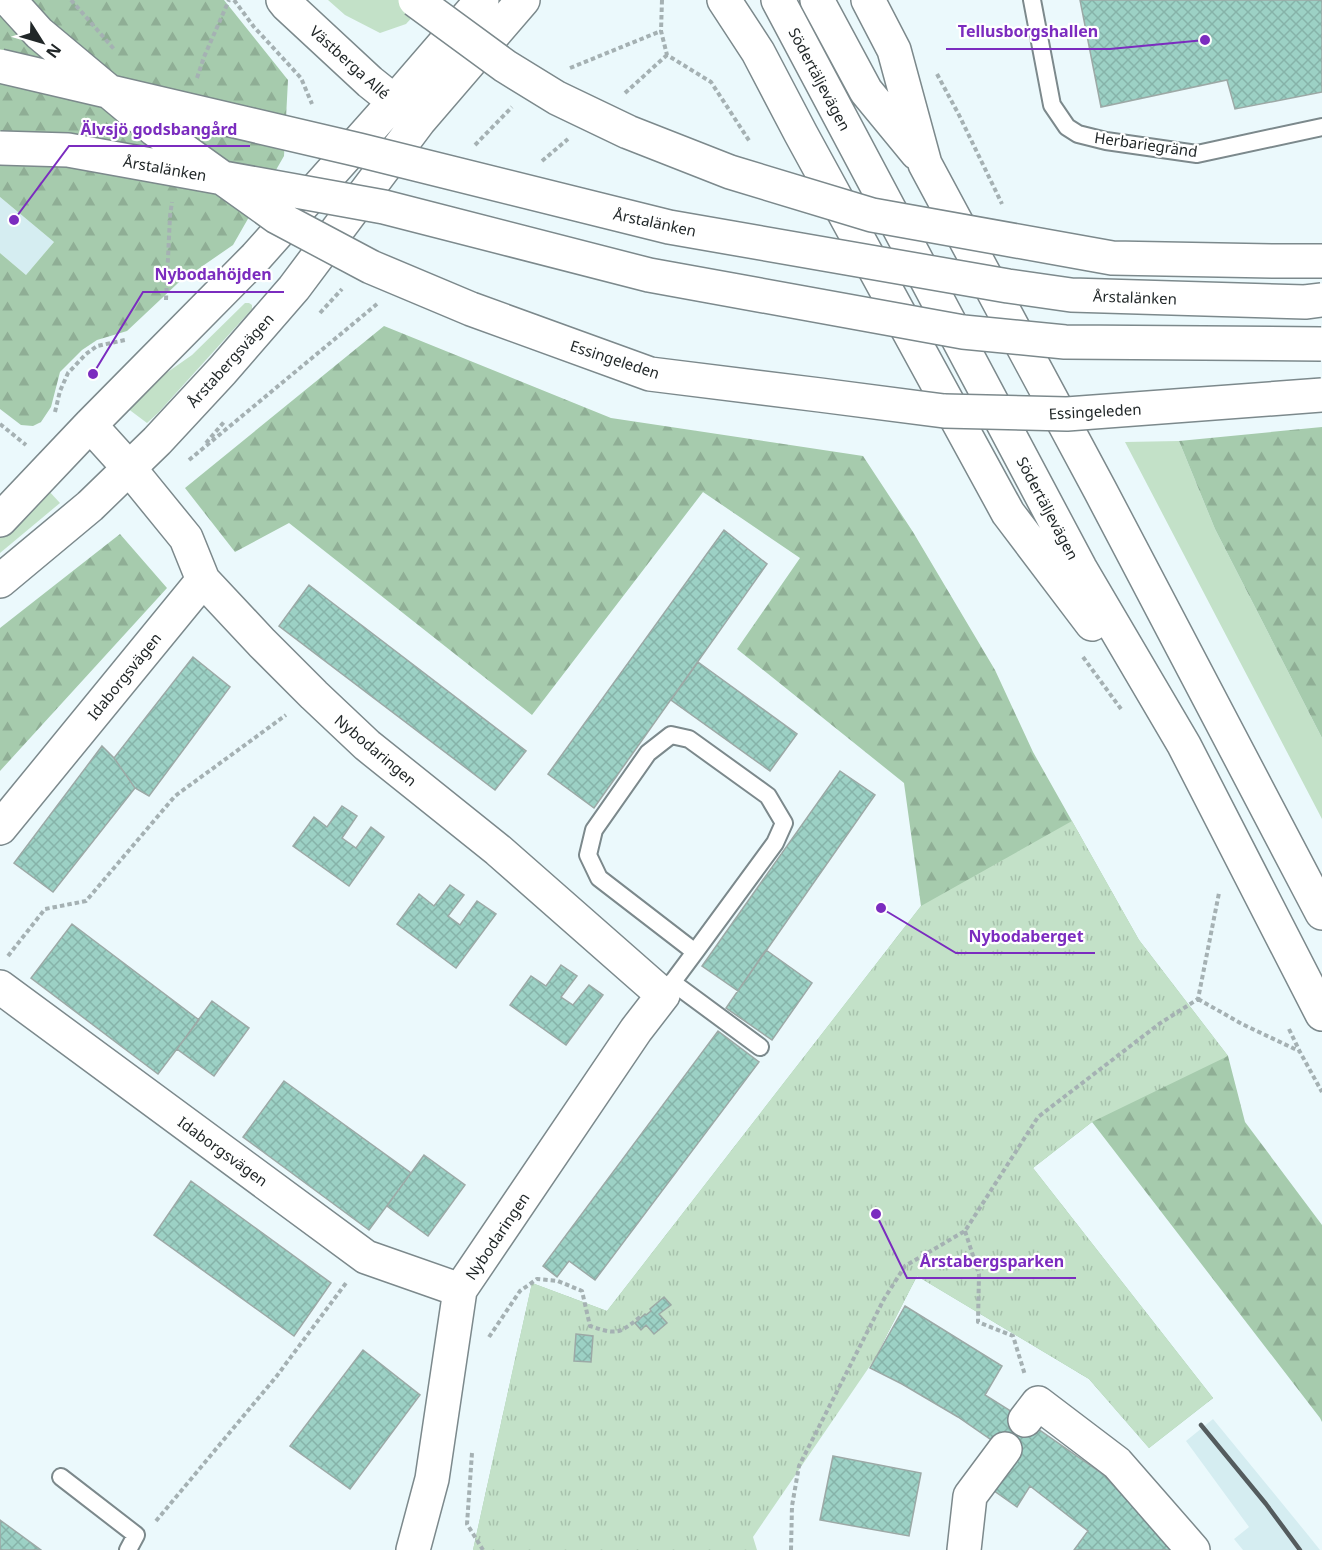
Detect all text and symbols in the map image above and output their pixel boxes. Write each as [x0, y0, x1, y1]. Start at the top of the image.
north arrow [12, 12, 72, 72]
callout: Tellusborgshallen [946, 15, 1110, 49]
text: Tellusborgshallen [958, 20, 1098, 42]
street label: Västberga Allé [306, 21, 394, 103]
street label: Södertäljevägen [784, 24, 856, 134]
text: N [41, 39, 67, 63]
callout: Älvsjö godsbangård [69, 112, 250, 146]
text: Älvsjö godsbangård [81, 118, 237, 140]
street label: Herbariegränd [1093, 127, 1199, 161]
street label: Årstalänken [122, 151, 208, 185]
street label: Årstalänken [612, 203, 698, 241]
callout: Nybodahöjden [143, 258, 284, 292]
text: Nybodahöjden [154, 263, 272, 285]
street label: Årstalänken [1093, 286, 1177, 308]
street label: Årstabergsvägen [182, 309, 278, 411]
street label: Essingeleden [568, 335, 662, 383]
street label: Essingeleden [1048, 399, 1142, 423]
street label: Södertäljevägen [1012, 453, 1084, 563]
street label: Idaborgsvägen [83, 628, 165, 724]
street label: Nybodaringen [331, 710, 421, 790]
callout: Nybodaberget [956, 919, 1095, 953]
text: Nybodaberget [968, 925, 1084, 947]
street label: Idaborgsvägen [174, 1112, 272, 1190]
street label: Nybodaringen [460, 1188, 534, 1284]
callout: Årstabergsparken [907, 1244, 1076, 1278]
text: Årstabergsparken [920, 1250, 1064, 1272]

